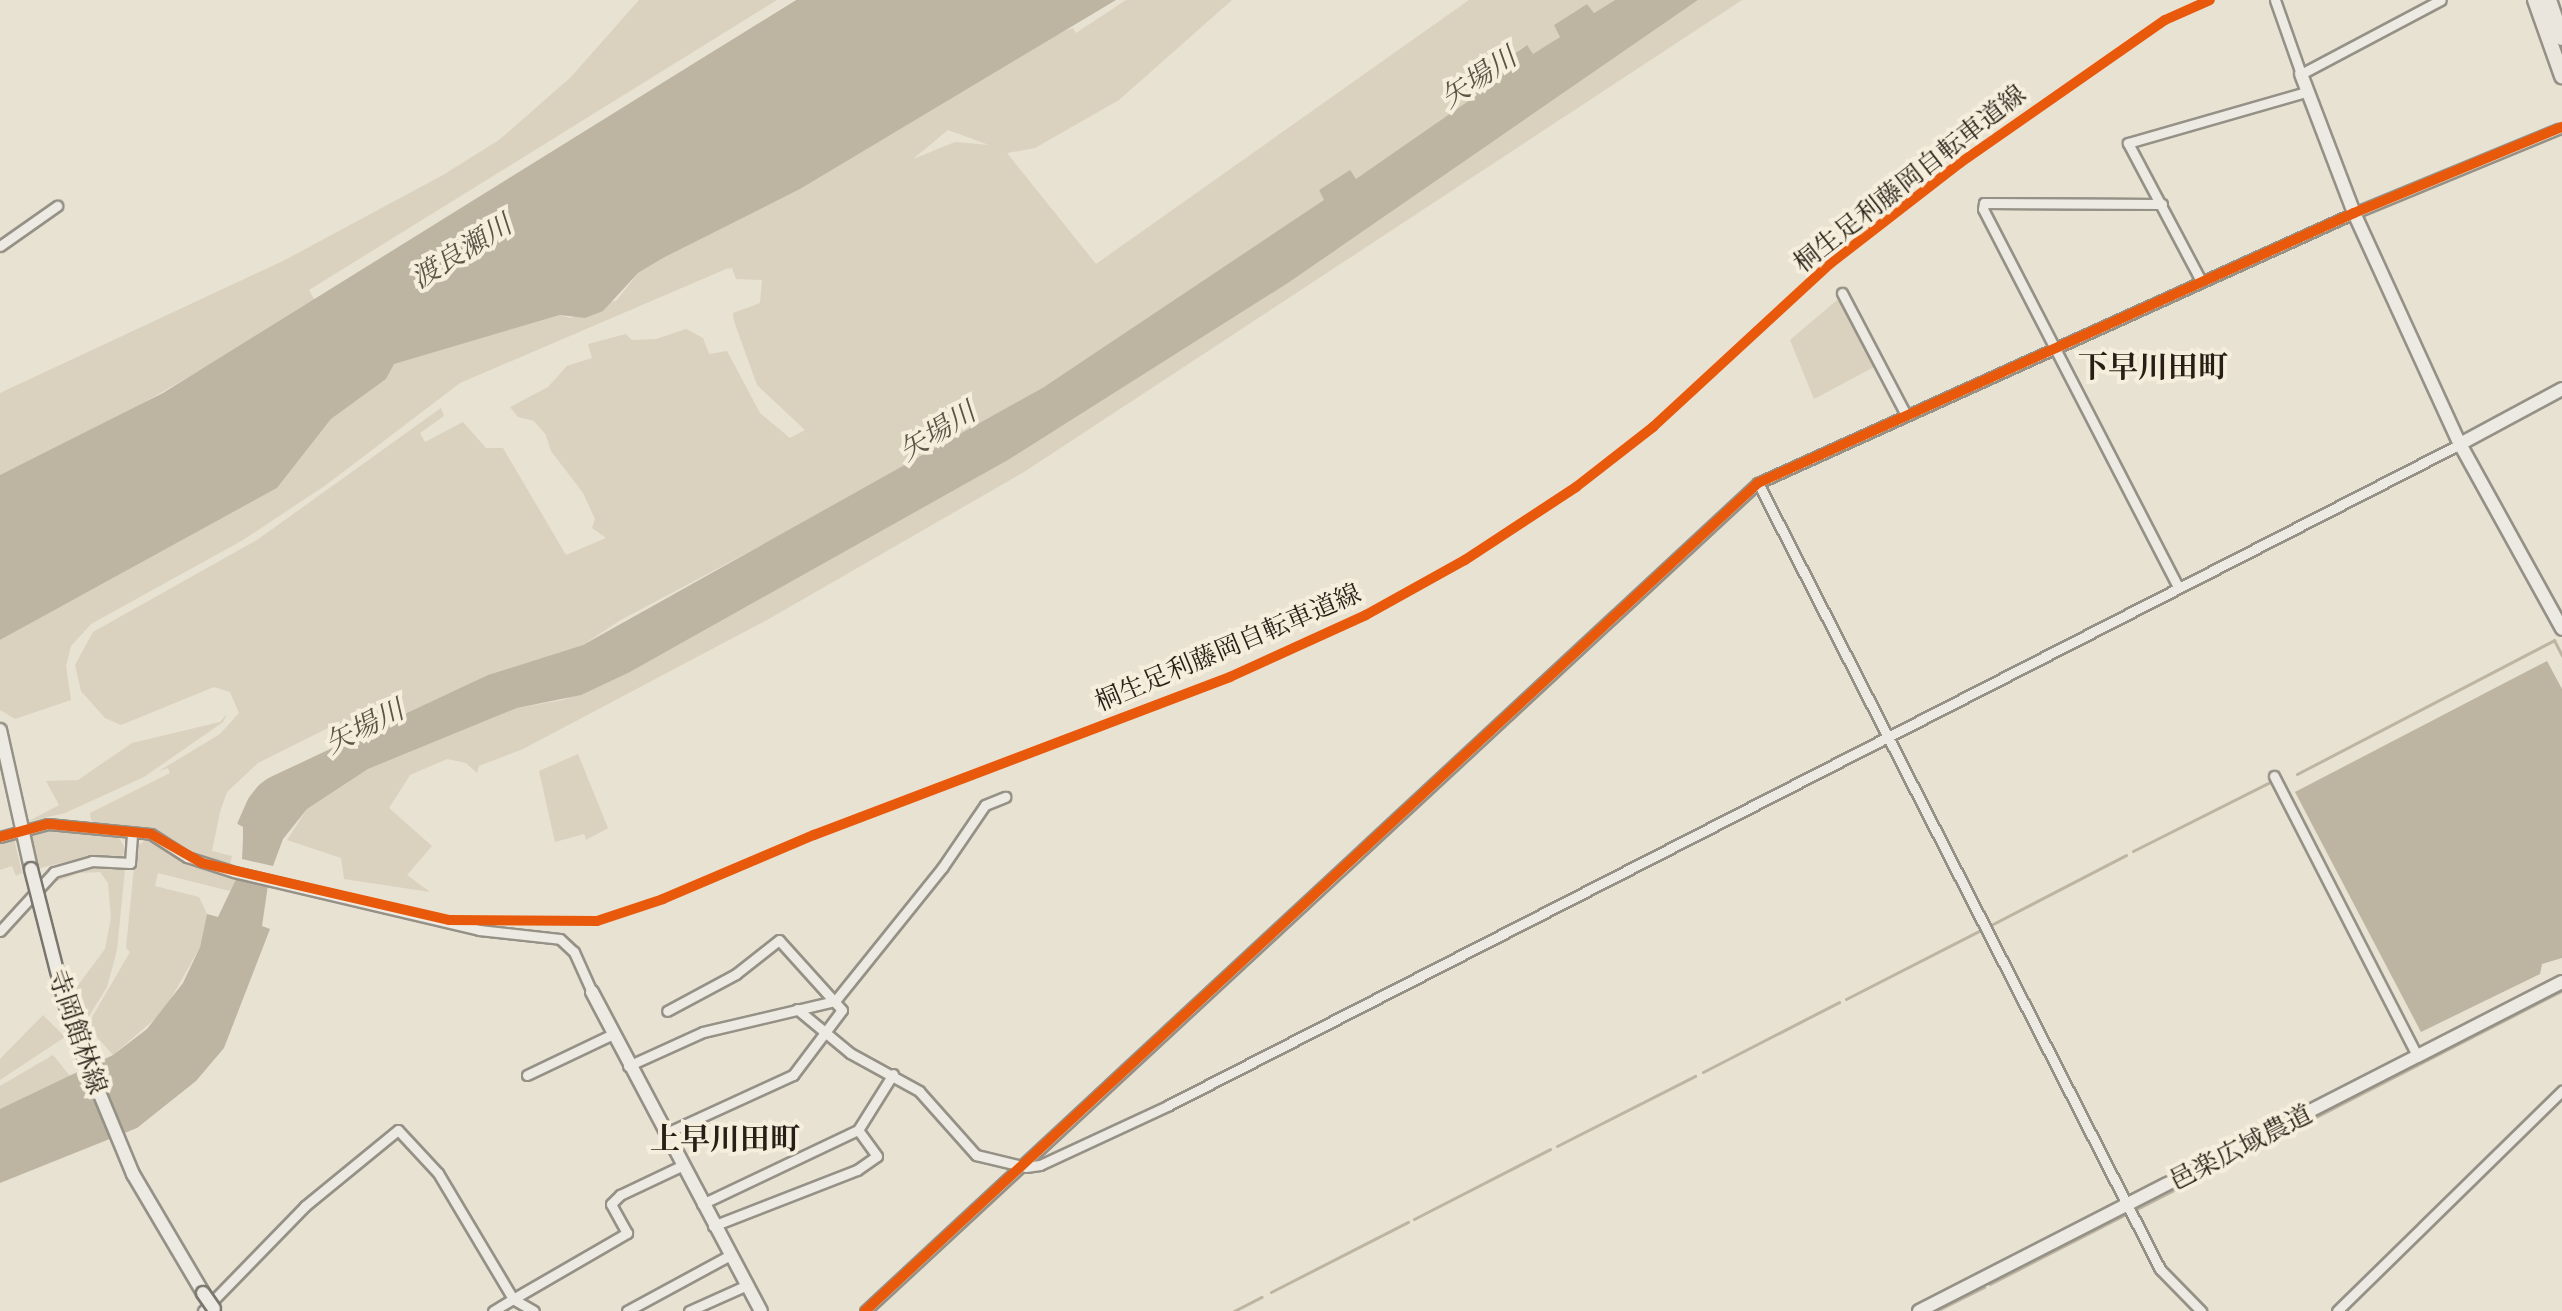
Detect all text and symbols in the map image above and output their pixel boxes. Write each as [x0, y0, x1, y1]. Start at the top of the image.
water label: 矢場川 [1434, 40, 1522, 114]
street label: 桐生足利藤岡自転車道線 [1788, 79, 2032, 279]
water label: 渡良瀬川 [405, 207, 517, 295]
district label: 下早川田町 [2078, 349, 2228, 385]
water label: 矢場川 [892, 394, 982, 468]
street label: 桐生足利藤岡自転車道線 [1090, 578, 1366, 718]
water label: 矢場川 [319, 692, 409, 760]
street label: 寺岡館林線 [41, 965, 113, 1099]
street label: 邑楽広域農道 [2164, 1099, 2318, 1197]
district label: 上早川田町 [650, 1121, 800, 1157]

